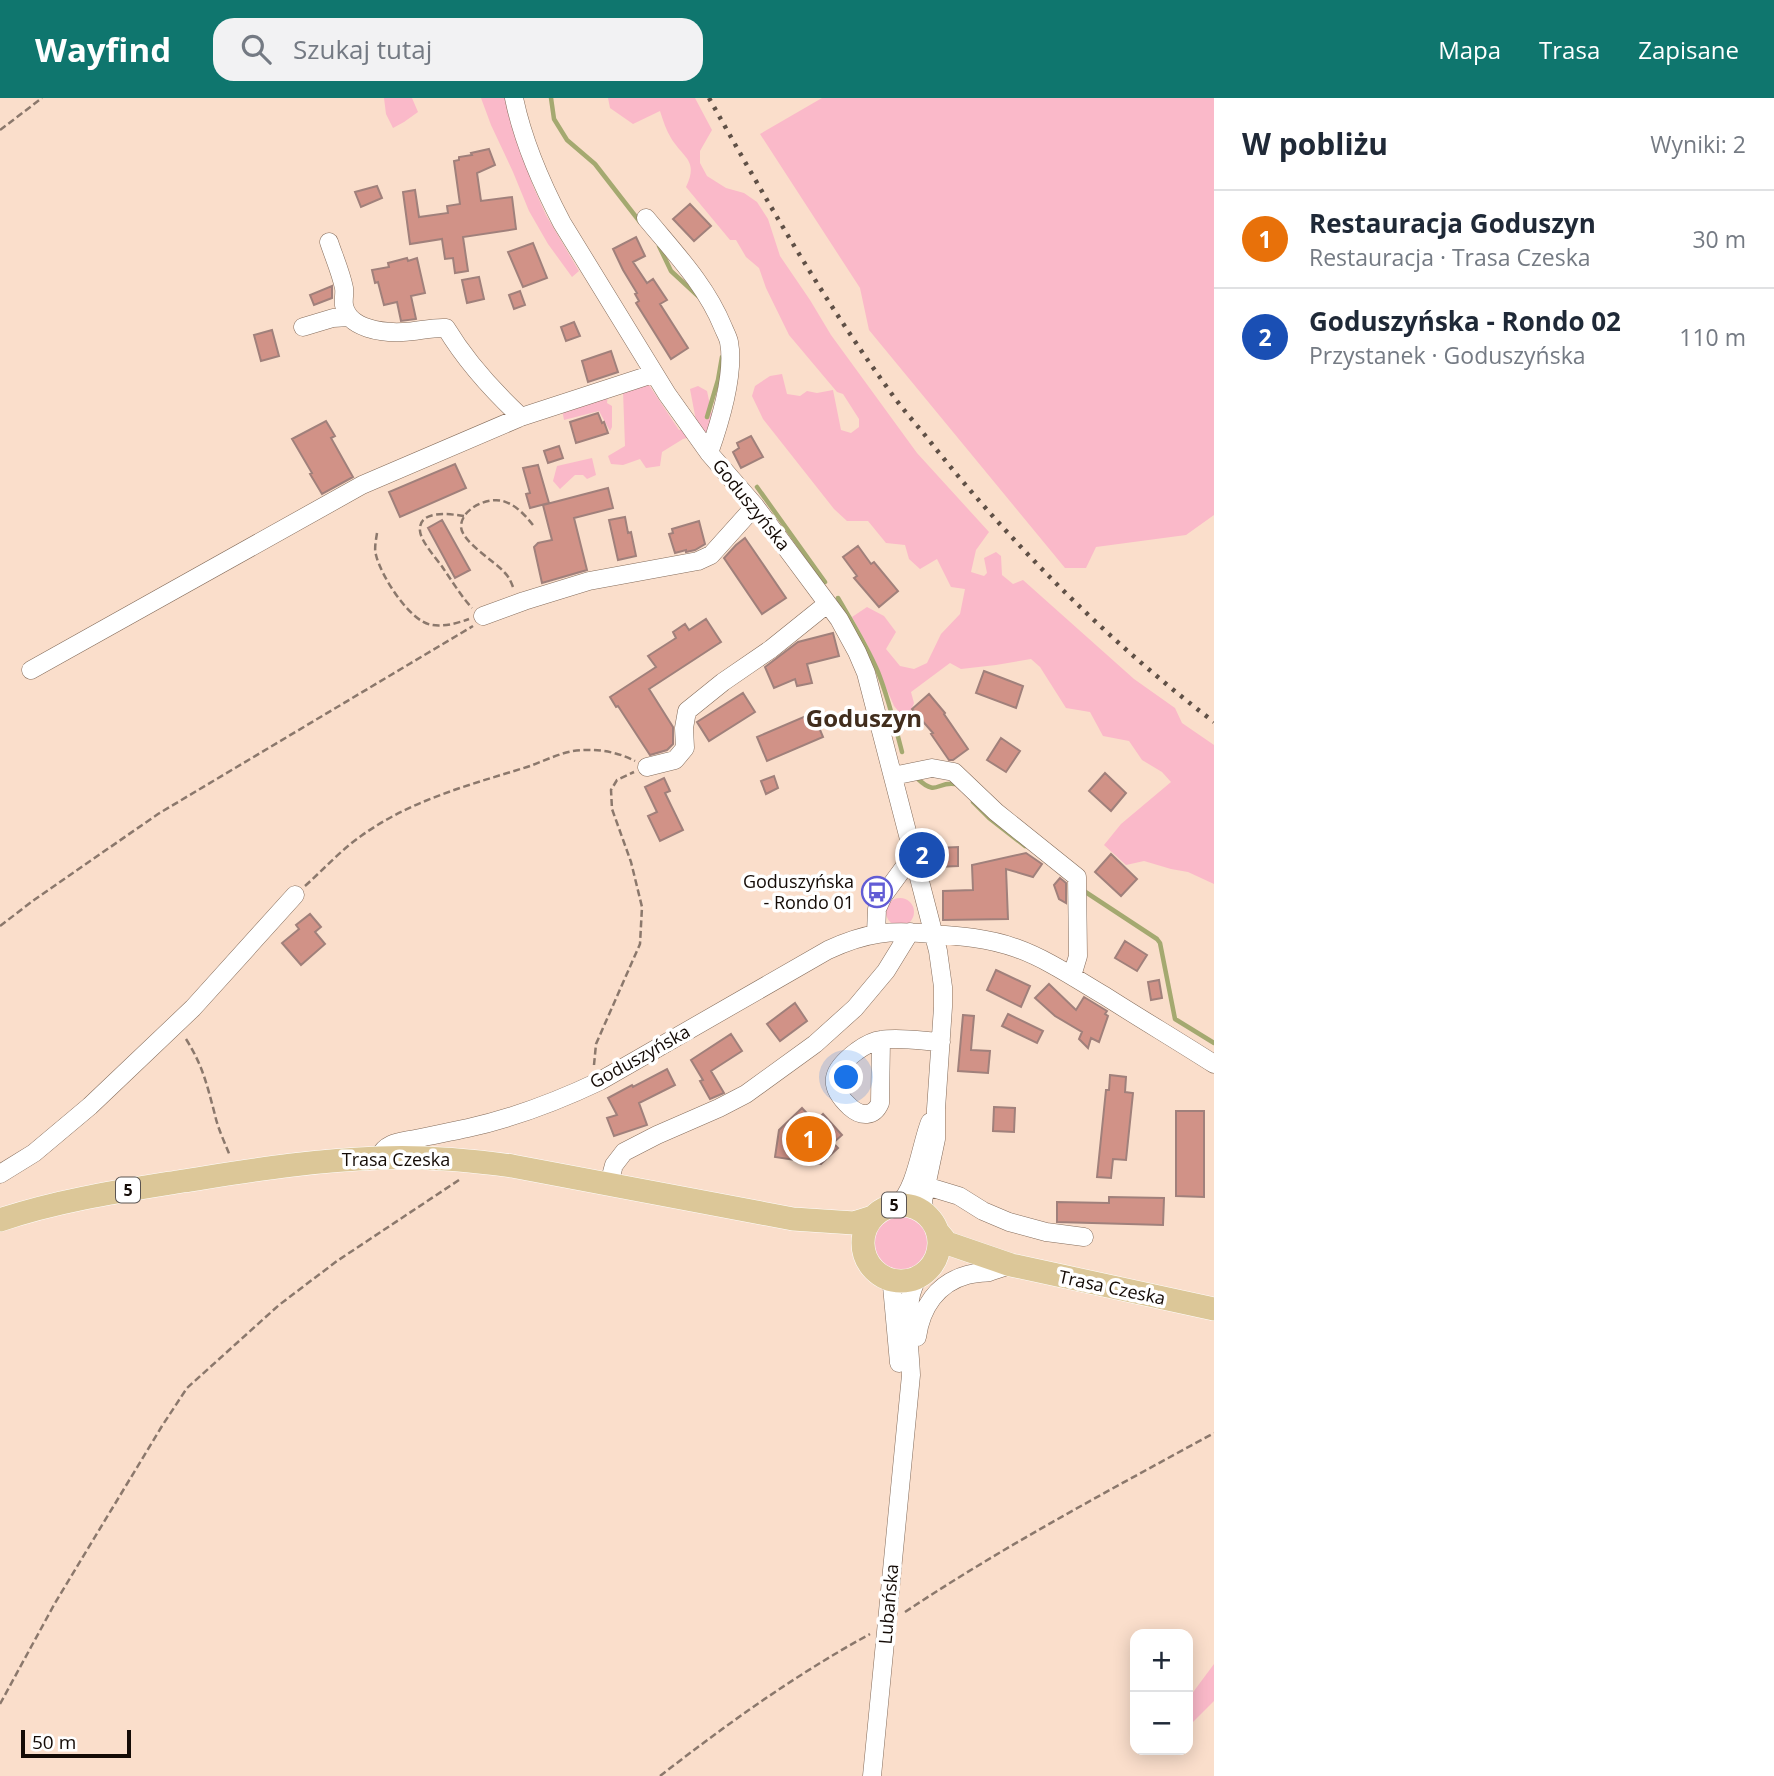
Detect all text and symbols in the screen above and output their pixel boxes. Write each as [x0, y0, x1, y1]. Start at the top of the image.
search box [213, 18, 703, 81]
text: Wayfind [35, 27, 171, 72]
icon: search [237, 30, 275, 68]
text: Szukaj tutaj [293, 31, 432, 67]
text: Mapa [1438, 33, 1501, 66]
text: Trasa [1539, 33, 1600, 66]
text: Zapisane [1638, 33, 1739, 66]
text: W pobliżu [1242, 123, 1388, 164]
text: Wyniki: 2 [1650, 128, 1746, 160]
text: Restauracja Goduszyn [1309, 205, 1596, 241]
text: 1 [1258, 223, 1272, 255]
text: 30 m [1692, 223, 1746, 255]
text: Restauracja · Trasa Czeska [1309, 241, 1591, 273]
text: Goduszyńska - Rondo 02 [1309, 303, 1621, 339]
text: 2 [1258, 321, 1272, 353]
text: 110 m [1679, 321, 1746, 353]
text: Przystanek · Goduszyńska [1309, 339, 1586, 371]
street label: Goduszyńska [707, 454, 796, 555]
district label: Goduszyn [806, 701, 922, 734]
pin: 2 [899, 829, 945, 881]
place label: Goduszyńska - Rondo 01 [743, 869, 854, 914]
bus stop icon: Goduszyńska - Rondo 01 [860, 875, 894, 909]
street label: Goduszyńska [585, 1019, 694, 1094]
your location [829, 1060, 863, 1094]
pin: 1 [786, 1113, 832, 1165]
street label: Trasa Czeska [342, 1147, 450, 1171]
road number: 5 [116, 1178, 140, 1202]
road number: 5 [882, 1192, 906, 1218]
street label: Trasa Czeska [1057, 1264, 1168, 1310]
street label: Lubańska [873, 1563, 903, 1645]
map controls [1130, 1629, 1193, 1755]
button: + [1130, 1629, 1193, 1692]
button: − [1130, 1692, 1193, 1755]
scale bar [21, 1727, 131, 1759]
text: 50 m [32, 1729, 76, 1755]

